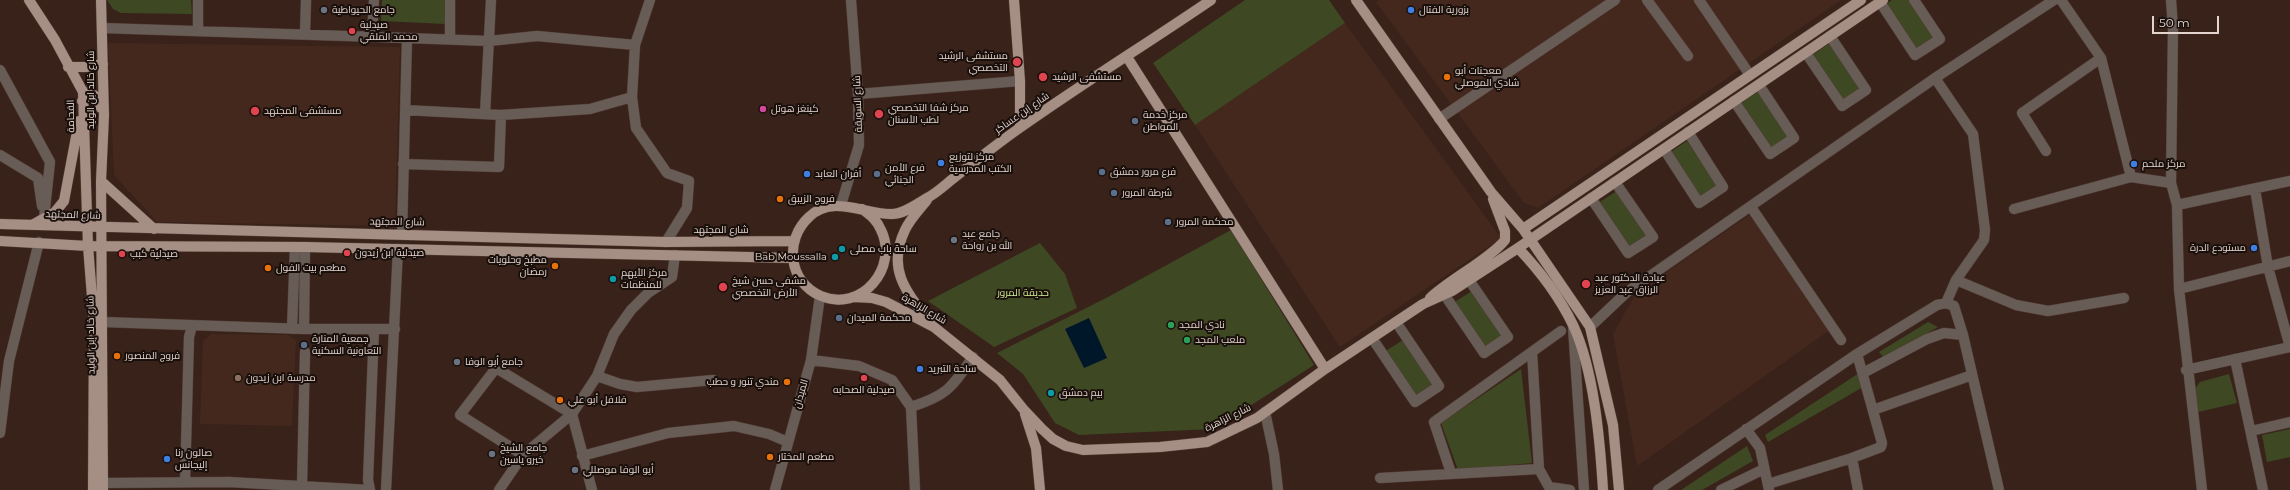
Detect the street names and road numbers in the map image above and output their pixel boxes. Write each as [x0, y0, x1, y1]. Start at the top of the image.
street label: شارع خالد ابن الوليد [85, 51, 97, 129]
street label: شارع السويقة [851, 75, 865, 133]
street label: شارع إبن عساكر [992, 90, 1052, 136]
street label: الفحامة [65, 99, 77, 133]
street label: شارع المجتهد [45, 208, 101, 222]
street label: شارع المجتهد [369, 216, 425, 228]
street label: شارع المجتهد [693, 224, 749, 236]
street label: شارع الزاهرة [899, 291, 949, 327]
street label: شارع خالد إبن الوليد [84, 296, 98, 374]
street label: الميدان [791, 378, 811, 410]
street label: شارع الزاهرة [1203, 402, 1253, 434]

